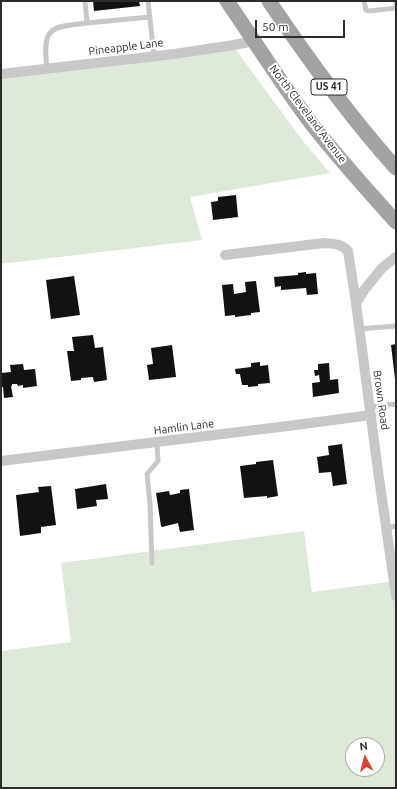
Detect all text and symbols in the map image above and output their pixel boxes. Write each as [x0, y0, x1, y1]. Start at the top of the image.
scale bar [257, 12, 347, 38]
text: 50 m [262, 20, 289, 33]
street label: Pineapple Lane [88, 36, 164, 58]
street label: North Cleveland Avenue [267, 62, 349, 166]
road number: US 41 [311, 79, 347, 95]
street label: Brown Road [370, 369, 392, 431]
street label: Hamlin Lane [153, 417, 215, 437]
north arrow [345, 737, 385, 777]
text: N [359, 740, 368, 753]

